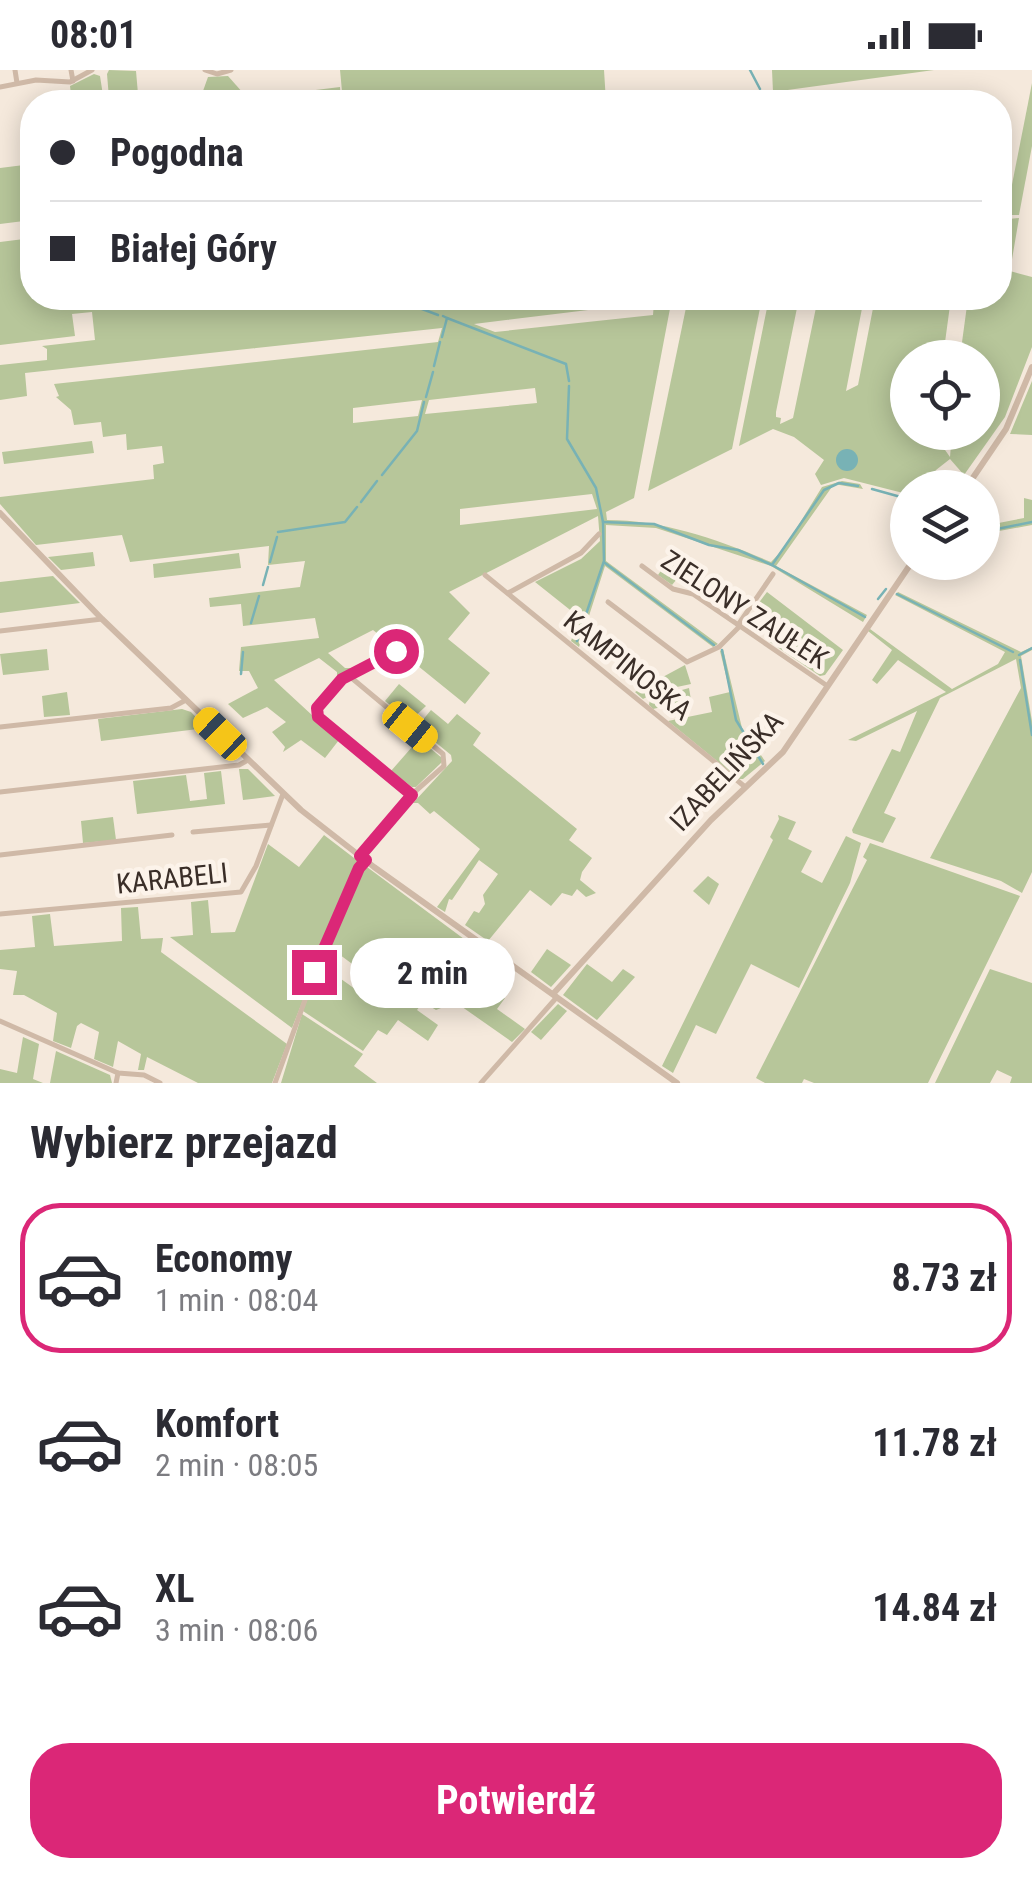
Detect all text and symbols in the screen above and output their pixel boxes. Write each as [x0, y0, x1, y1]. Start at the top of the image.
text: 08:01 [50, 13, 137, 57]
text: Pogodna [110, 131, 244, 175]
text: Białej Góry [110, 227, 277, 271]
map controls [890, 340, 1000, 580]
button: locate [890, 340, 1000, 450]
button: layers [890, 470, 1000, 580]
street label: ZIELONY ZAUŁEK [655, 543, 835, 676]
street label: KAMPINOSKA [557, 604, 698, 727]
route start [374, 629, 419, 674]
car [377, 696, 443, 758]
car [188, 702, 252, 766]
street label: IZABELIŃSKA [663, 705, 790, 838]
street label: KARABELI [115, 856, 229, 901]
callout: 2 min [349, 937, 514, 1007]
route end [292, 950, 337, 995]
text: 2 min [397, 954, 468, 992]
text: Wybierz przejazd [30, 1116, 338, 1169]
icon: car [35, 1233, 125, 1323]
text: Economy [155, 1237, 292, 1281]
text: 8.73 zł [892, 1256, 997, 1300]
text: 1 min · 08:04 [155, 1281, 318, 1319]
icon: car [35, 1398, 125, 1488]
text: Komfort [155, 1402, 279, 1446]
text: 11.78 zł [872, 1421, 997, 1465]
text: 2 min · 08:05 [155, 1446, 318, 1484]
icon: car [35, 1563, 125, 1653]
text: XL [155, 1567, 194, 1611]
text: 14.84 zł [872, 1586, 997, 1630]
text: 3 min · 08:06 [155, 1611, 318, 1649]
button: Potwierdź [30, 1743, 1002, 1858]

